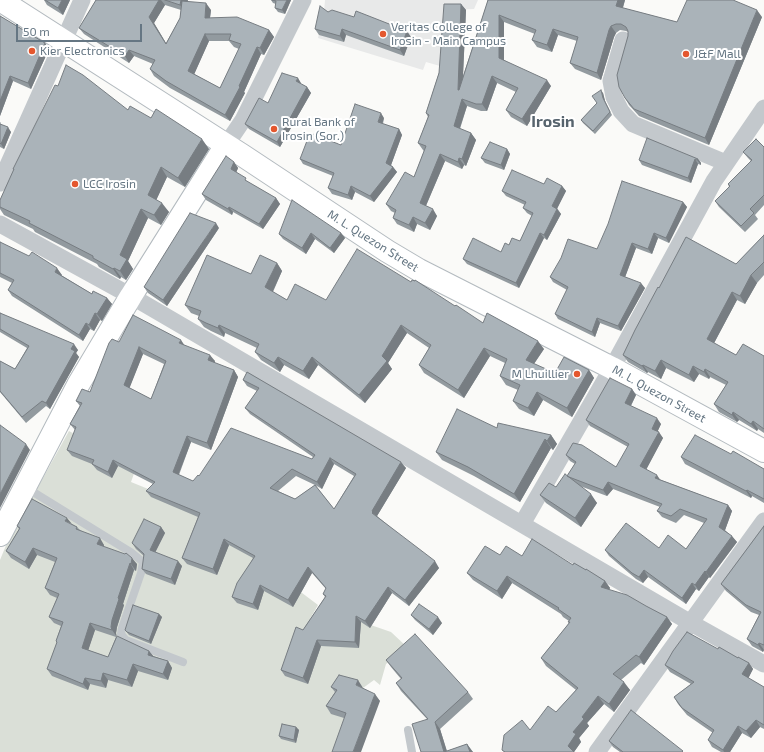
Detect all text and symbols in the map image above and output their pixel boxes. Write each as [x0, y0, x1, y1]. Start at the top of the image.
scale bar [18, 16, 144, 42]
place label: Veritas College of Irosin - Main Campus [391, 20, 506, 48]
text: 50 m [23, 24, 50, 38]
marker: Veritas College of Irosin - Main Campus [378, 29, 388, 39]
place label: Kier Electronics [40, 44, 125, 58]
marker: Kier Electronics [27, 46, 37, 56]
place label: J&F Mall [694, 47, 741, 61]
marker: J&F Mall [681, 49, 691, 59]
district label: Irosin [531, 112, 575, 132]
place label: Rural Bank of Irosin (Sor.) [282, 115, 355, 143]
marker: Rural Bank of Irosin (Sor.) [269, 124, 279, 134]
place label: LCC Irosin [83, 177, 136, 191]
marker: LCC Irosin [70, 179, 80, 189]
street label: M. L. Quezon Street [325, 207, 421, 275]
street label: M. L. Quezon Street [610, 362, 708, 426]
place label: M Lhuillier [511, 367, 569, 381]
marker: M Lhuillier [572, 369, 582, 379]

